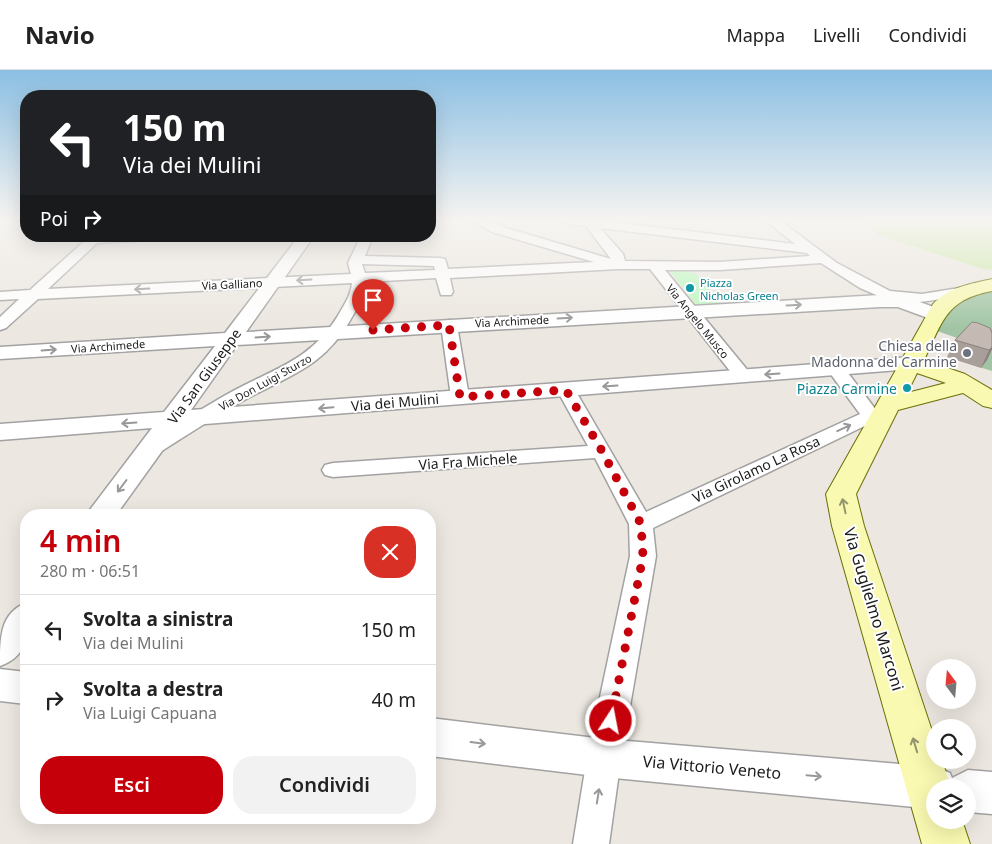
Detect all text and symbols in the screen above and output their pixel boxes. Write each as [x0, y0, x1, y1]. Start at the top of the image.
text: Navio [25, 18, 95, 51]
text: Mappa [726, 23, 785, 47]
text: Livelli [813, 23, 860, 47]
text: Condividi [888, 23, 967, 47]
text: 150 m [123, 104, 226, 151]
icon: left [40, 110, 105, 175]
text: Via dei Mulini [123, 149, 261, 179]
icon: right [78, 205, 106, 233]
text: Poi [40, 206, 68, 232]
street label: Via Galliano [201, 275, 263, 293]
one-way arrow [296, 275, 312, 284]
place label: Piazza Nicholas Green [700, 275, 779, 303]
pin [352, 279, 394, 330]
street label: Via Angelo Musco [663, 281, 733, 362]
marker: Piazza Nicholas Green [684, 282, 696, 294]
one-way arrow [134, 284, 150, 293]
icon: arrive [359, 286, 387, 314]
one-way arrow [785, 301, 801, 310]
street label: Via Archimede [475, 312, 549, 330]
one-way arrow [557, 314, 573, 323]
street label: Via San Giuseppe [163, 324, 245, 428]
one-way arrow [255, 332, 271, 341]
street label: Via Archimede [70, 336, 146, 356]
place label: Chiesa della Madonna del Carmine [811, 336, 957, 371]
one-way arrow [40, 346, 56, 355]
marker: Chiesa della Madonna del Carmine [961, 347, 973, 359]
street label: Via Don Luigi Sturzo [216, 350, 314, 414]
one-way arrow [764, 369, 780, 379]
place label: Piazza Carmine [797, 379, 897, 398]
one-way arrow [602, 382, 618, 391]
marker: Piazza Carmine [901, 382, 913, 394]
street label: Via dei Mulini [350, 389, 440, 415]
one-way arrow [318, 403, 334, 413]
one-way arrow [121, 418, 137, 427]
one-way arrow [836, 423, 851, 432]
street label: Via Girolamo La Rosa [689, 431, 823, 507]
street label: Via Fra Michele [418, 448, 518, 474]
one-way arrow [117, 479, 128, 492]
one-way arrow [839, 498, 848, 514]
text: 4 min [40, 520, 121, 561]
street label: Via Guglielmo Marconi [839, 525, 909, 693]
button: close [364, 526, 416, 578]
text: 280 m · 06:51 [40, 560, 140, 582]
text: Svolta a sinistra [83, 606, 233, 632]
icon: left [40, 616, 68, 644]
text: 150 m [361, 617, 416, 643]
text: Via dei Mulini [83, 632, 184, 654]
north arrow [926, 659, 976, 709]
map controls [926, 659, 976, 829]
text: Svolta a destra [83, 676, 223, 702]
icon: right [40, 686, 68, 714]
text: 40 m [372, 687, 416, 713]
position arrow [584, 694, 636, 746]
text: Via Luigi Capuana [83, 702, 217, 724]
button: search [926, 719, 976, 769]
one-way arrow [470, 738, 486, 748]
one-way arrow [910, 738, 920, 754]
street label: Via Vittorio Veneto [642, 750, 782, 784]
button: Esci [40, 756, 223, 814]
button: Condividi [233, 756, 416, 814]
one-way arrow [806, 772, 822, 781]
button: layers [926, 779, 976, 829]
one-way arrow [594, 788, 604, 804]

